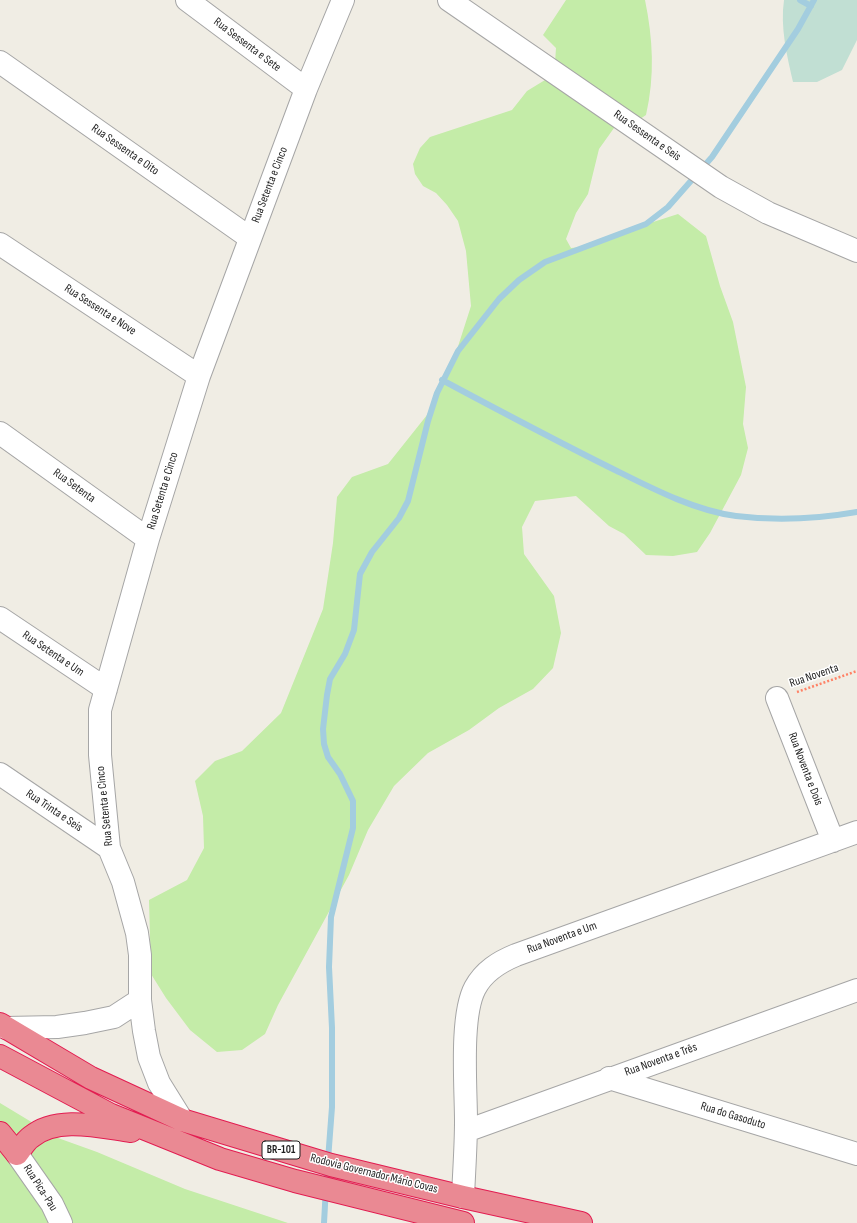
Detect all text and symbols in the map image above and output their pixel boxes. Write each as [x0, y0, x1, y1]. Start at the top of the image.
street label: Rua Sessenta e Sete [210, 15, 284, 75]
street label: Rua Sessenta e Seis [611, 107, 683, 165]
street label: Rua Sessenta e Oito [88, 121, 162, 179]
street label: Rua Setenta e Cinco [249, 145, 291, 225]
street label: Rua Sessenta e Nove [61, 281, 139, 339]
street label: Rua Setenta e Cinco [144, 450, 182, 532]
street label: Rua Setenta [50, 466, 98, 506]
street label: Rua Setenta e Um [19, 628, 87, 680]
street label: Rua Noventa [788, 661, 840, 691]
street label: Rua Noventa e Dois [784, 730, 826, 808]
street label: Rua Setenta e Cinco [94, 765, 116, 847]
street label: Rua Trinta e Seis [23, 787, 85, 835]
street label: Rua Noventa e Um [525, 919, 599, 957]
street label: Rua Noventa e Três [623, 1040, 699, 1080]
street label: Rua do Gasoduto [699, 1099, 767, 1133]
road number: BR-101 [262, 1141, 300, 1159]
street label: Rodovia Governador Mário Covas [309, 1151, 439, 1197]
street label: Rua Pica-Pau [20, 1162, 60, 1214]

